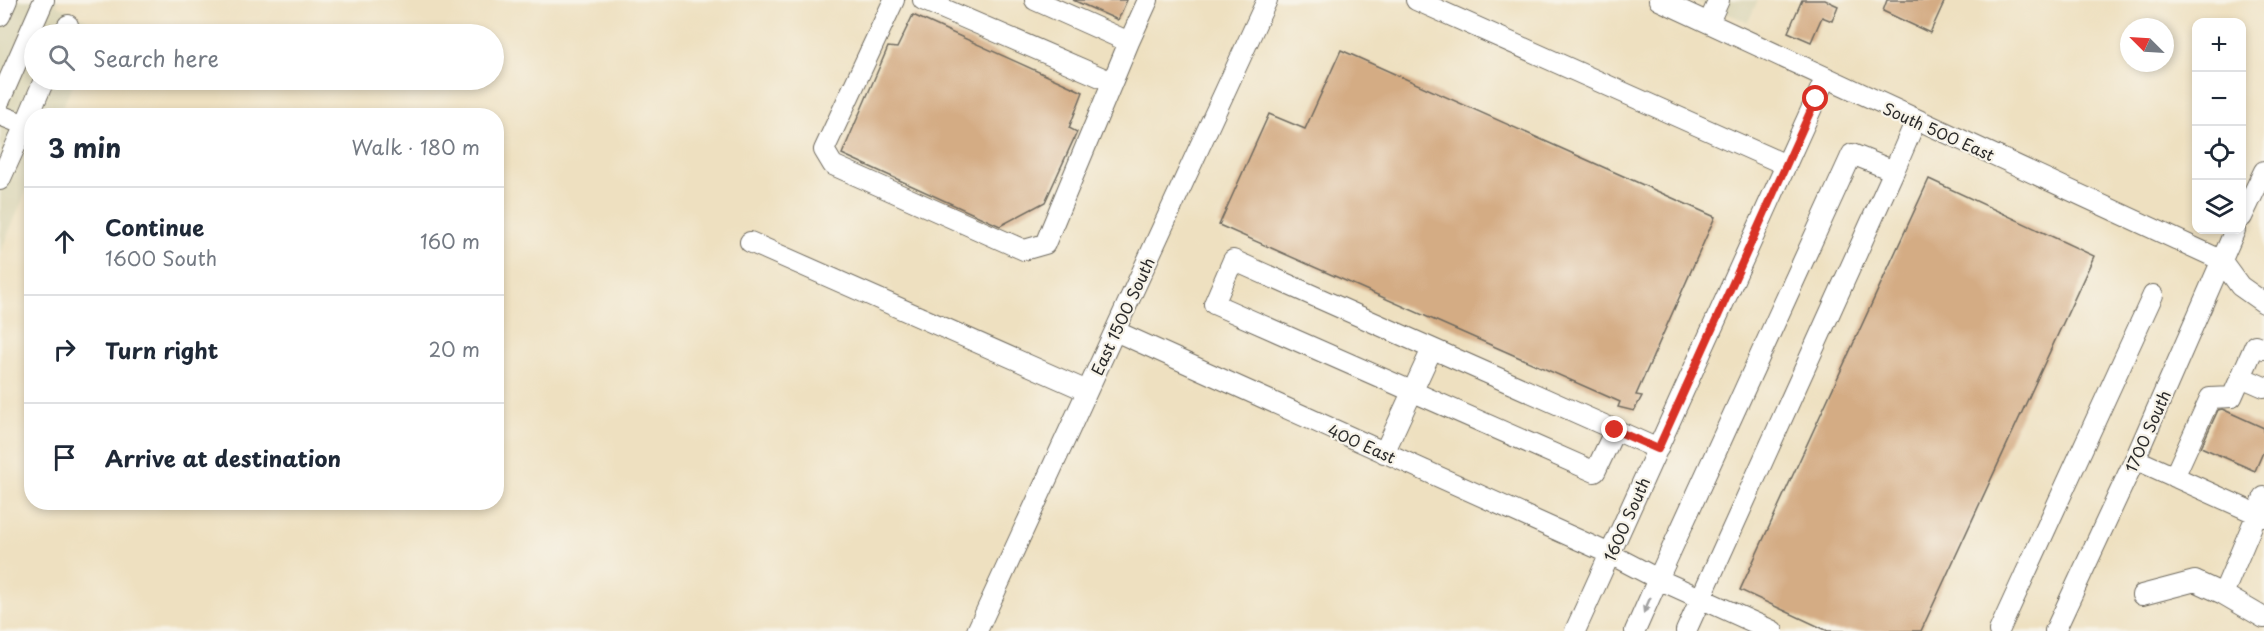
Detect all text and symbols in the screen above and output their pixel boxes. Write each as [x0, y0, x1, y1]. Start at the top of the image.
north arrow [2120, 18, 2174, 72]
map controls [2192, 18, 2246, 234]
button: + [2192, 18, 2246, 72]
search box [24, 24, 504, 90]
icon: search [45, 41, 78, 74]
text: Search here [93, 41, 219, 74]
button: − [2192, 72, 2246, 126]
route start [1802, 85, 1828, 111]
street label: South 500 East [1880, 96, 1998, 166]
button: locate [2192, 126, 2246, 180]
text: 3 min [48, 128, 121, 167]
text: Walk · 180 m [352, 132, 480, 162]
button: layers [2192, 180, 2246, 234]
text: Continue [105, 210, 204, 243]
icon: ahead [48, 225, 81, 258]
text: 160 m [420, 226, 480, 256]
text: 1600 South [105, 243, 217, 273]
street label: East 1500 South [1084, 253, 1160, 379]
icon: right [48, 333, 81, 366]
text: Turn right [105, 333, 218, 366]
text: 20 m [428, 334, 480, 364]
street label: 1700 South [2118, 386, 2176, 476]
route end [1601, 416, 1627, 442]
street label: 400 East [1324, 417, 1400, 469]
icon: arrive [48, 441, 81, 474]
text: Arrive at destination [105, 441, 341, 474]
street label: 1600 South [1597, 473, 1655, 565]
one-way arrow [1641, 596, 1651, 614]

